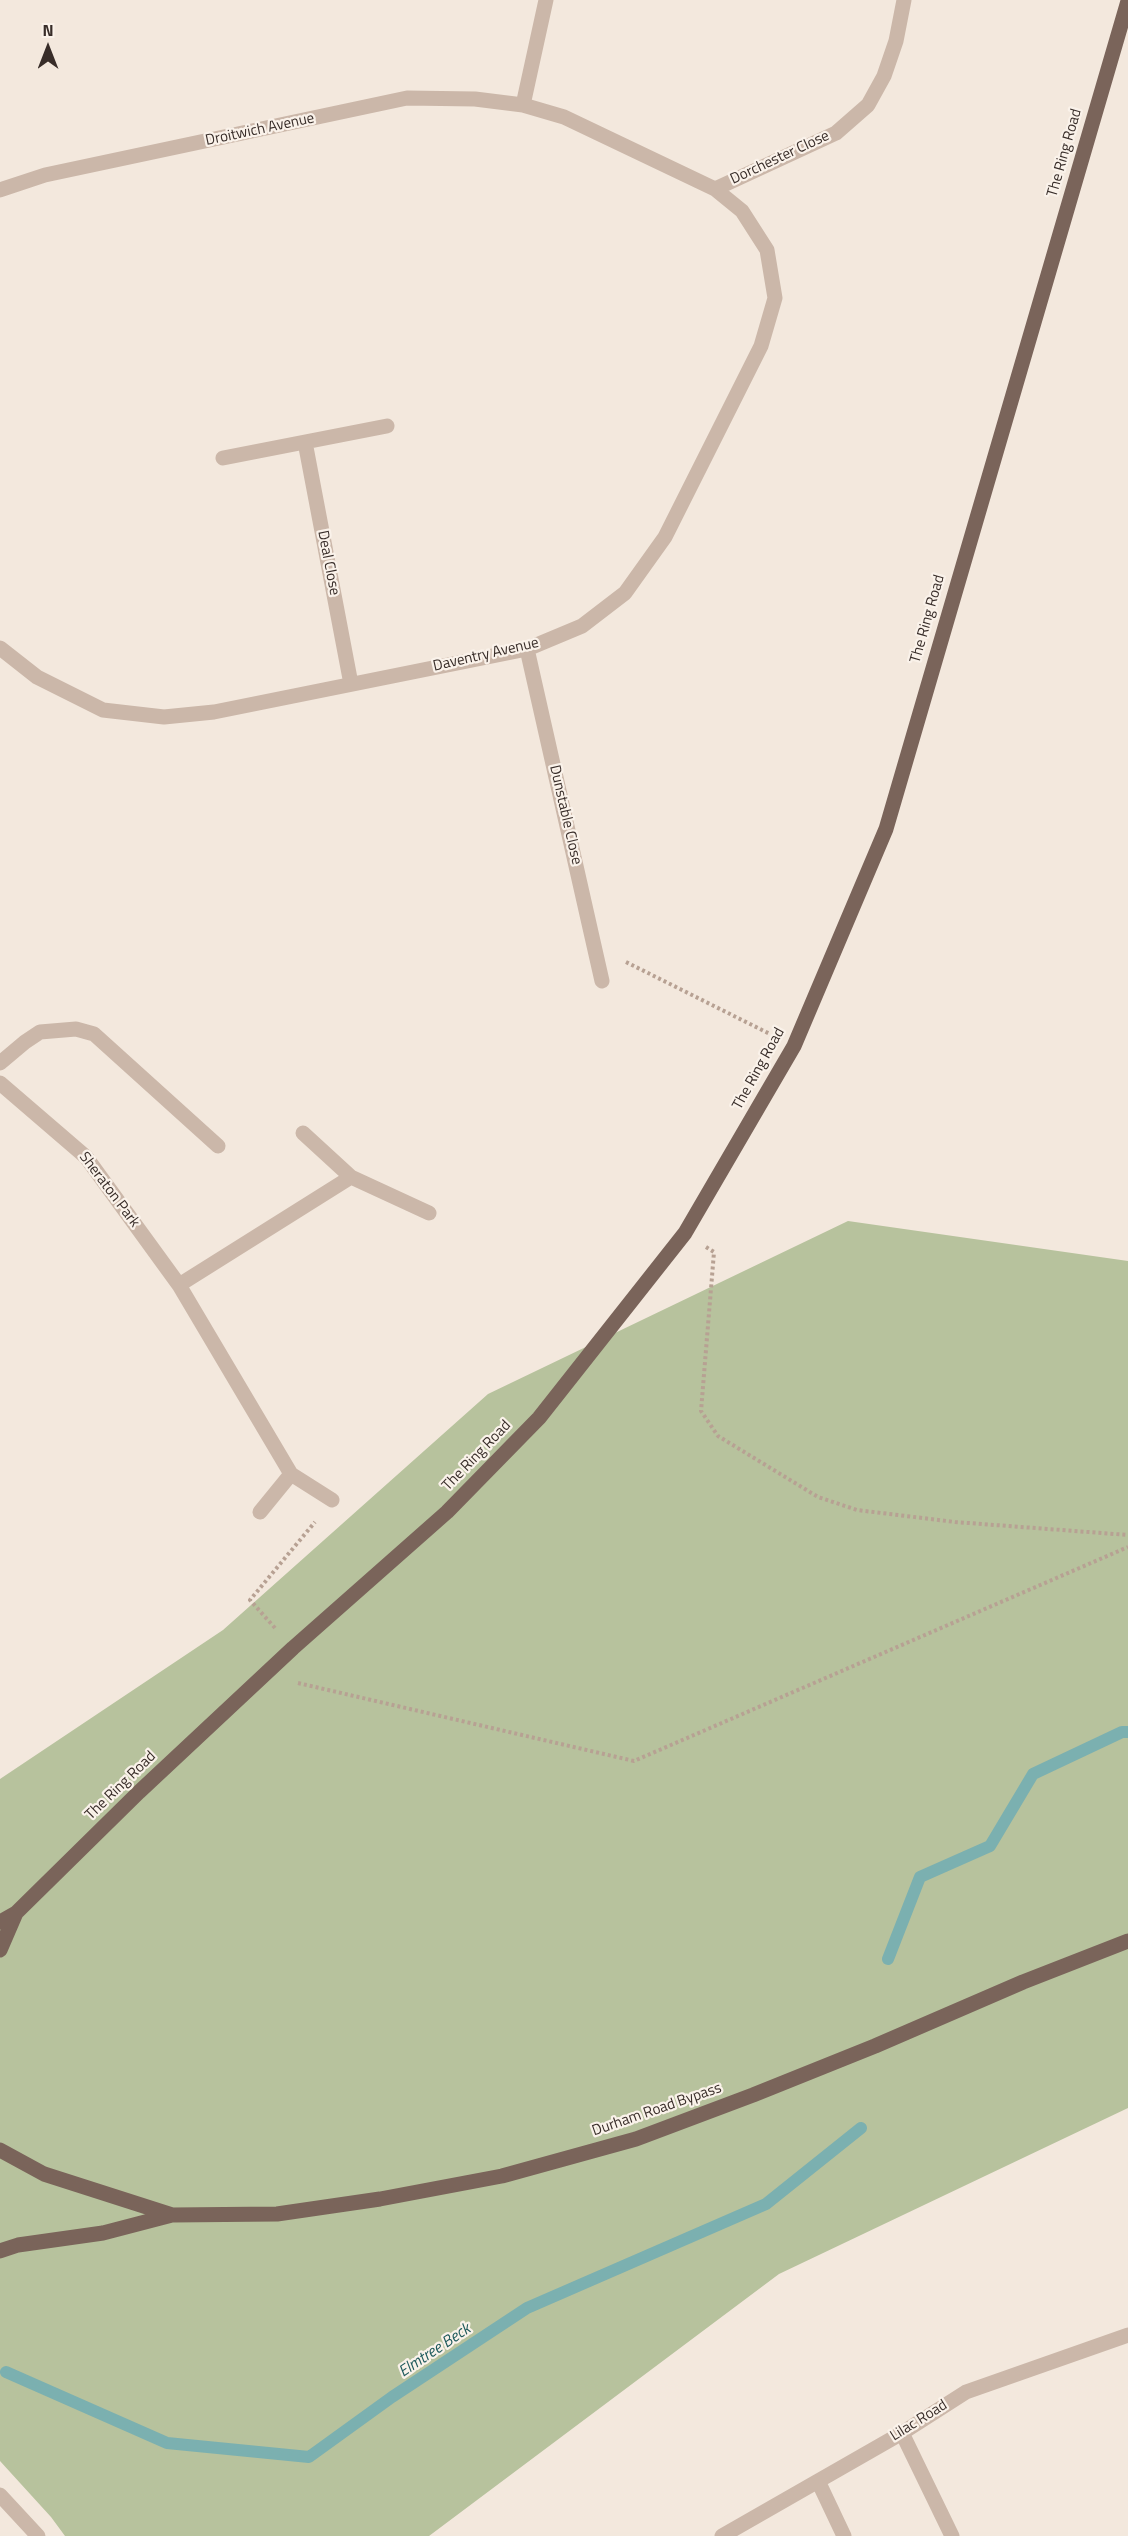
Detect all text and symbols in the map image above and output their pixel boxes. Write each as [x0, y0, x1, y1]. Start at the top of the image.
north arrow [18, 18, 78, 78]
text: N [42, 18, 54, 42]
street label: The Ring Road [1044, 107, 1086, 199]
street label: Droitwich Avenue [204, 110, 316, 150]
street label: Dorchester Close [728, 127, 832, 189]
street label: Deal Close [313, 529, 343, 597]
street label: The Ring Road [907, 573, 949, 665]
street label: Daventry Avenue [432, 634, 540, 676]
street label: Dunstable Close [545, 763, 585, 867]
street label: The Ring Road [729, 1025, 789, 1113]
street label: Sheraton Park [75, 1149, 143, 1231]
street label: The Ring Road [439, 1417, 515, 1495]
street label: The Ring Road [82, 1748, 160, 1824]
street label: Durham Road Bypass [590, 2079, 724, 2141]
water label: Elmtree Beck [396, 2320, 474, 2382]
street label: Lilac Road [887, 2396, 951, 2446]

